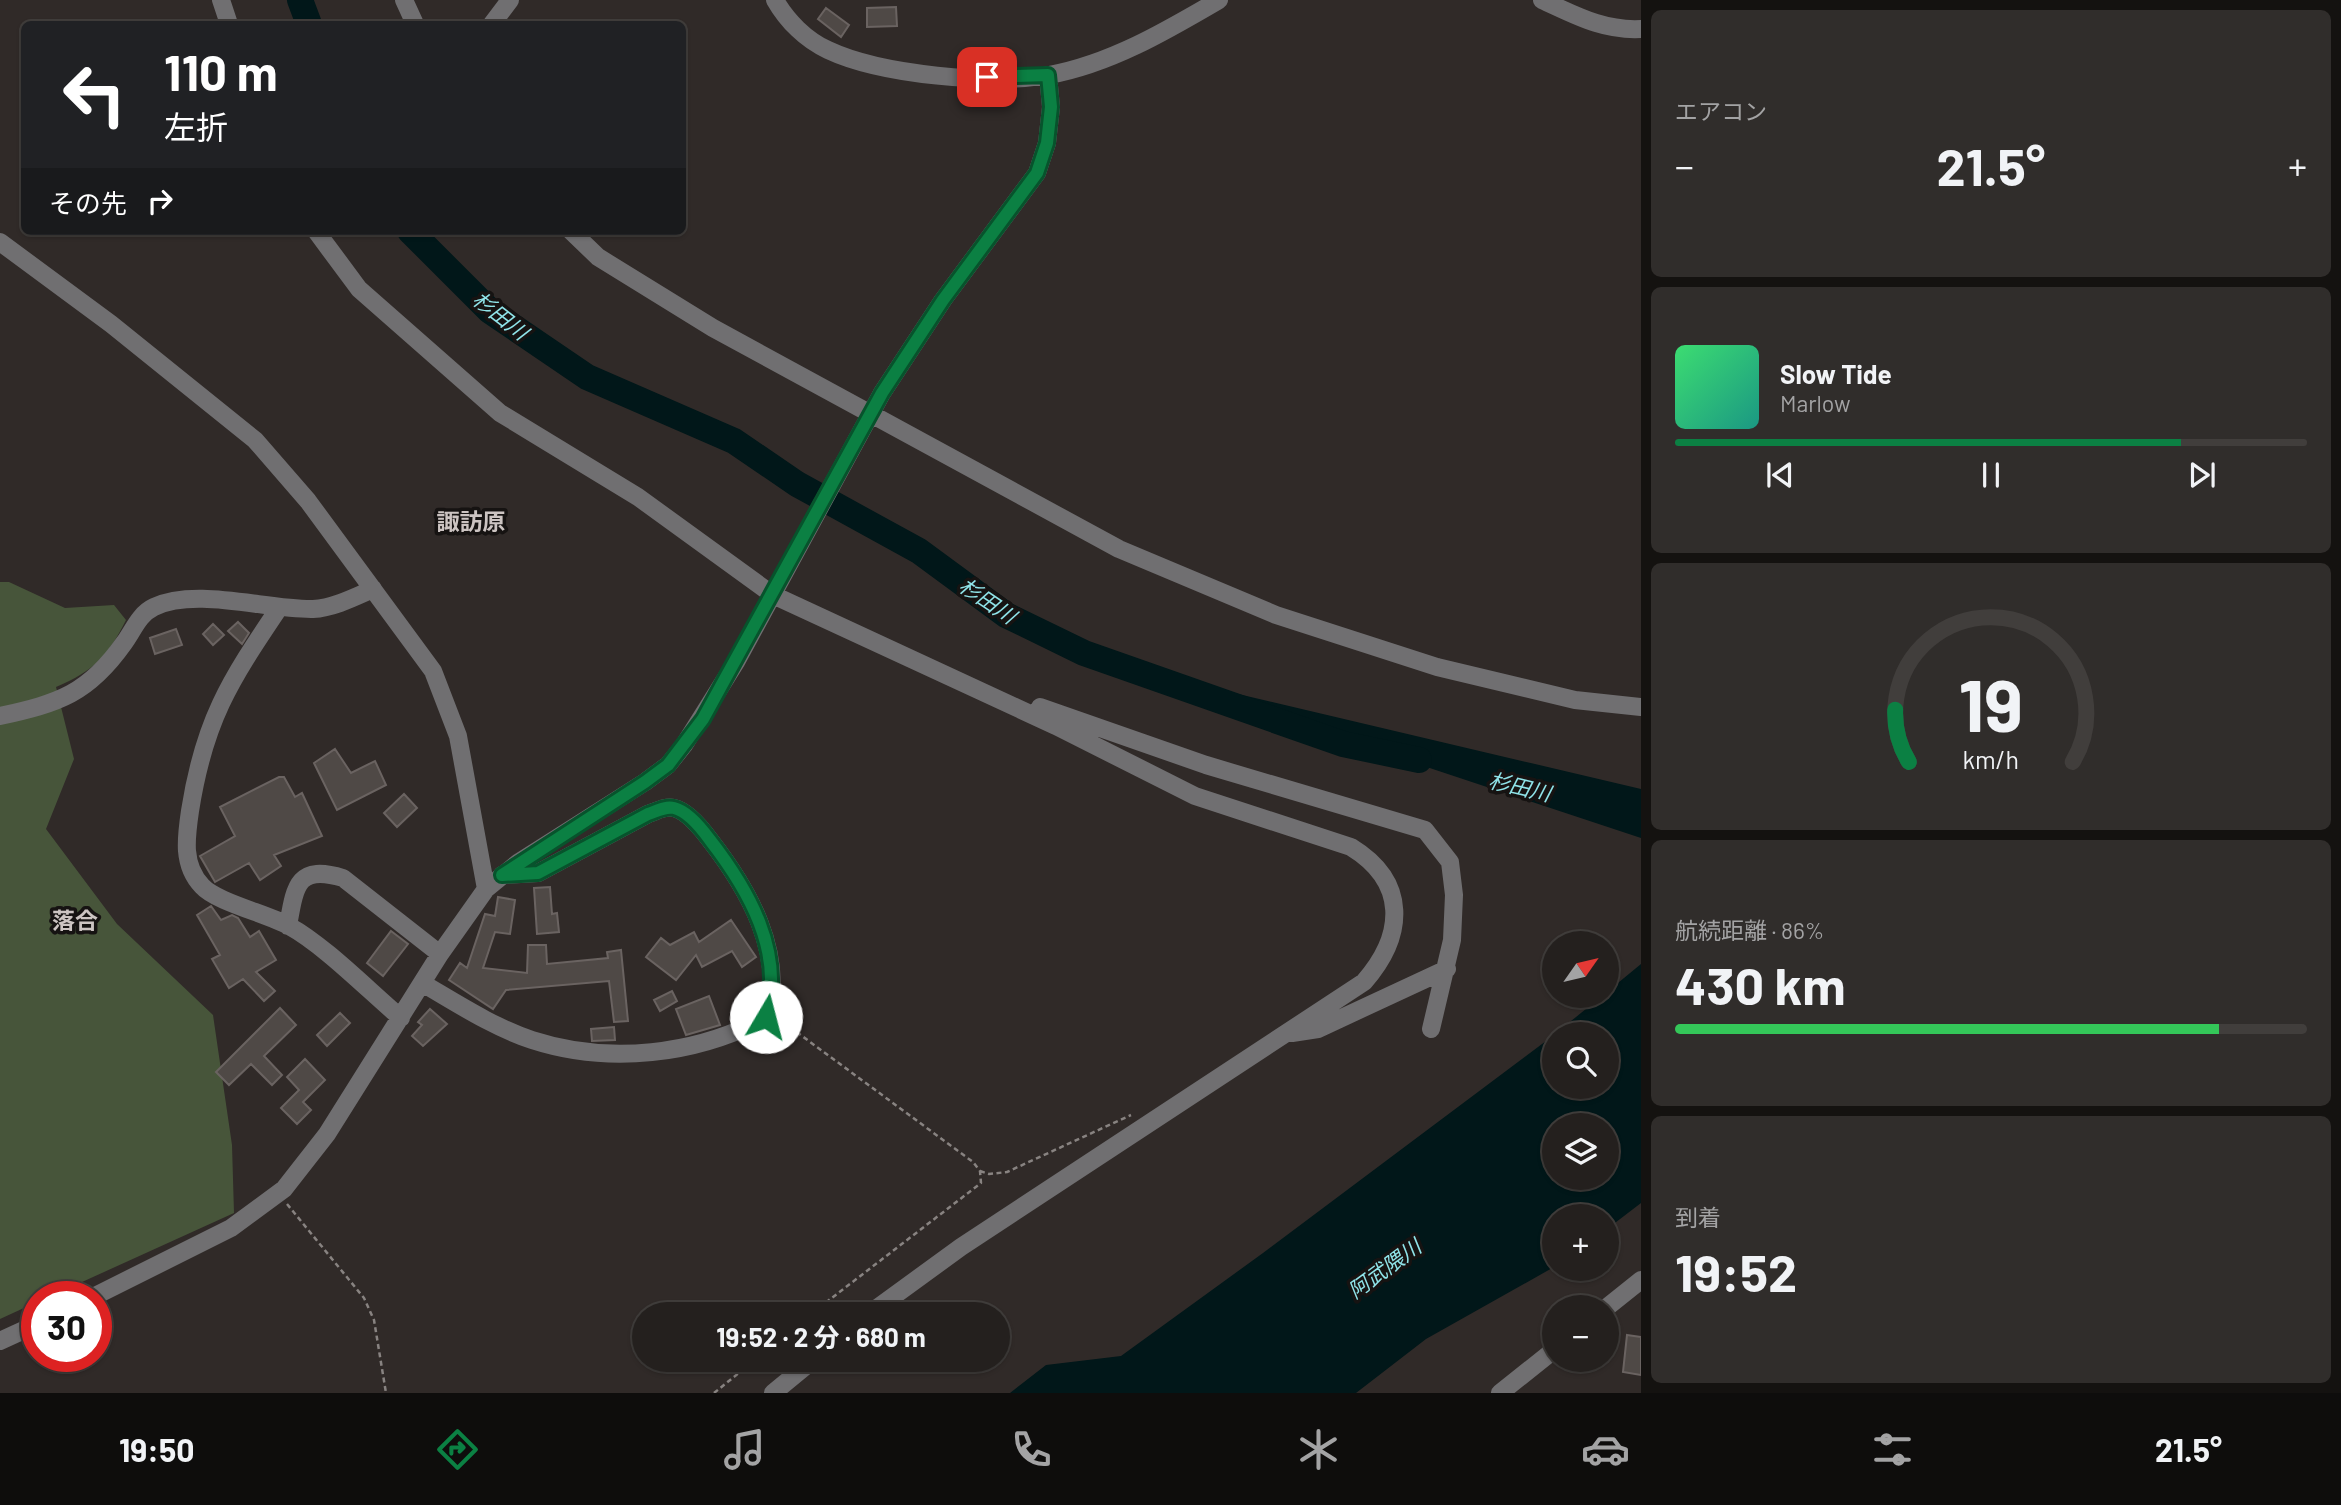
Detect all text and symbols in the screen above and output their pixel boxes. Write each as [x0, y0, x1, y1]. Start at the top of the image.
text: 110 m [164, 42, 278, 101]
pin [957, 47, 1017, 107]
icon: left [49, 49, 140, 140]
icon: arrive [968, 58, 1006, 96]
text: エアコン [1675, 97, 1767, 125]
text: 左折 [164, 107, 228, 145]
text: 21.5° [1937, 134, 2045, 196]
text: − [1675, 142, 1694, 188]
text: + [2288, 142, 2307, 188]
icon: right [141, 182, 179, 220]
text: その先 [49, 187, 127, 218]
water label: 杉田川 [468, 286, 535, 345]
text: Slow Tide [1780, 358, 1892, 389]
text: Marlow [1780, 389, 1851, 417]
icon: previous [1761, 456, 1799, 494]
icon: pause [1972, 456, 2010, 494]
icon: next [2183, 456, 2221, 494]
district label: 諏訪原 [437, 507, 506, 535]
water label: 杉田川 [955, 572, 1023, 629]
text: 19 [1959, 660, 2023, 748]
text: km/h [1963, 744, 2019, 774]
water label: 杉田川 [1486, 767, 1555, 806]
district label: 落合 [52, 906, 98, 934]
text: 航続距離 · 86% [1675, 916, 1824, 944]
north arrow [1542, 931, 1619, 1008]
map controls [1542, 931, 1619, 1372]
text: 430 km [1675, 953, 1846, 1015]
position arrow [729, 980, 803, 1054]
button: search [1542, 1022, 1619, 1099]
button: layers [1542, 1113, 1619, 1190]
text: 到着 [1675, 1203, 1721, 1231]
button: + [1542, 1204, 1619, 1281]
water label: 阿武隈川 [1343, 1232, 1427, 1303]
text: 19:52 [1675, 1240, 1797, 1302]
speed limit sign: 30 [21, 1281, 112, 1372]
button: − [1542, 1295, 1619, 1372]
text: 19:52 · 2 分 · 680 m [716, 1321, 926, 1352]
icon: directions [433, 1425, 482, 1474]
icon: music [720, 1425, 769, 1474]
icon: phone [1007, 1425, 1056, 1474]
icon: climate [1294, 1425, 1343, 1474]
icon: car [1581, 1425, 1630, 1474]
icon: filters [1868, 1425, 1917, 1474]
text: 19:50 [119, 1430, 195, 1468]
text: 21.5° [2155, 1430, 2222, 1468]

